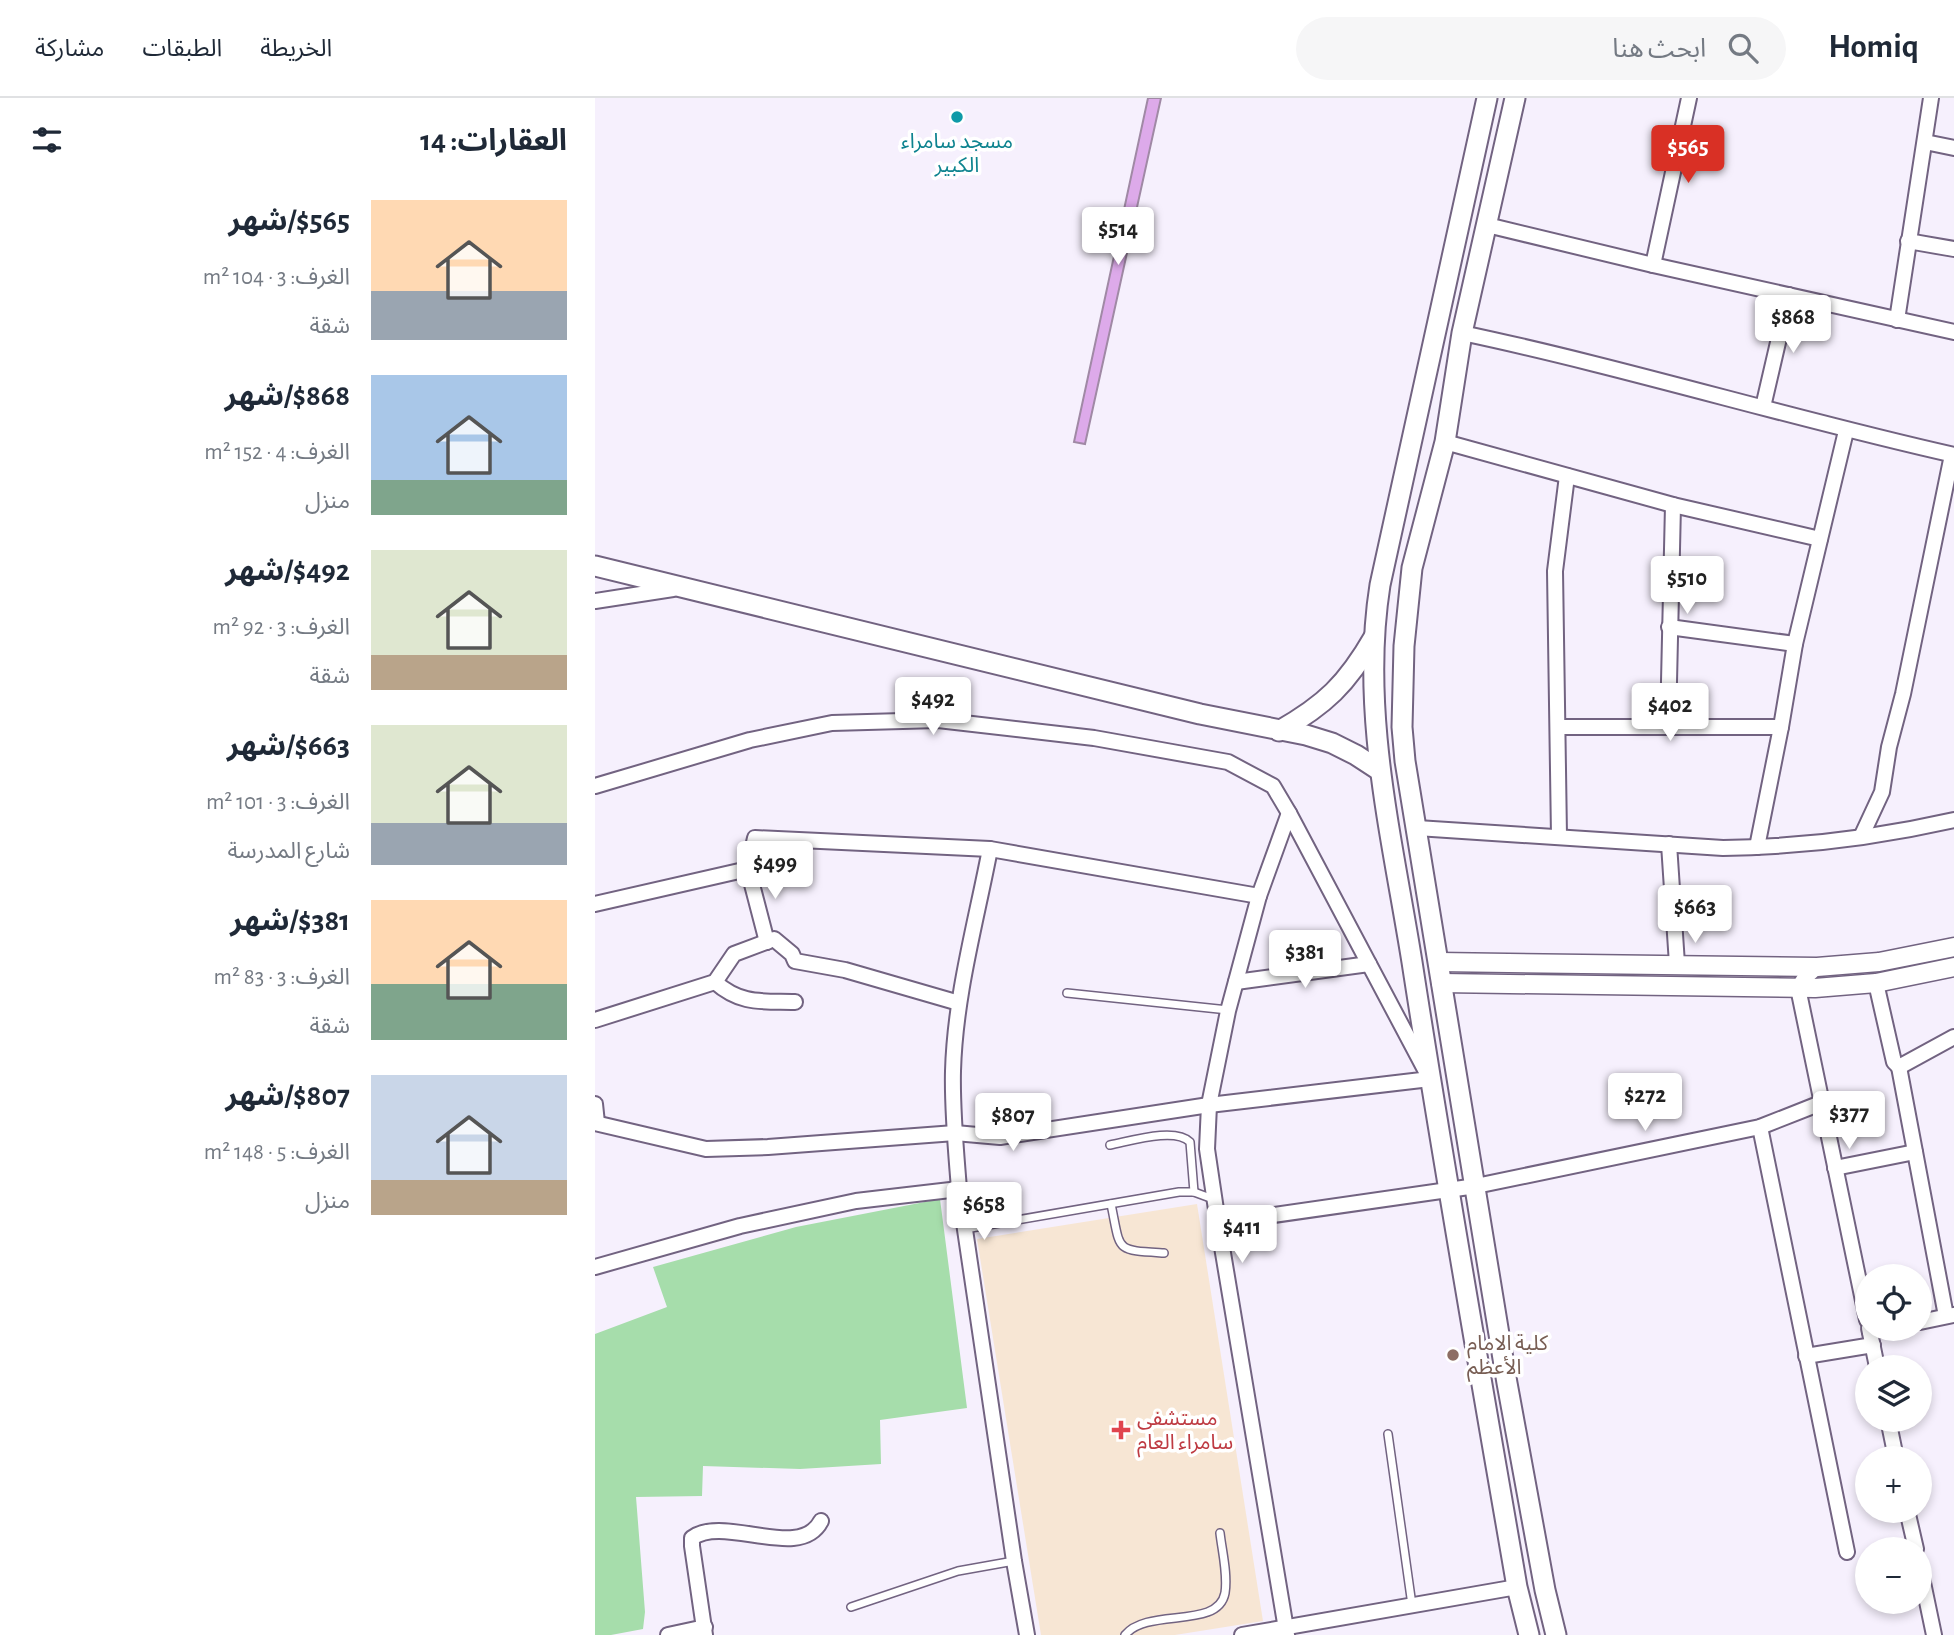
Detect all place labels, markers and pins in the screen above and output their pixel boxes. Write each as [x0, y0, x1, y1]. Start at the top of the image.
marker: مسجد سامراء الكبير [949, 109, 965, 125]
pin: $565 [1647, 126, 1729, 185]
place label: مسجد سامراء الكبير [901, 131, 1013, 177]
pin: $514 [1077, 208, 1159, 267]
pin: $868 [1752, 296, 1834, 355]
pin: $510 [1646, 556, 1728, 616]
pin: $492 [892, 678, 974, 737]
pin: $402 [1629, 684, 1711, 743]
pin: $499 [734, 842, 816, 901]
pin: $663 [1654, 886, 1736, 945]
pin: $381 [1264, 930, 1346, 990]
pin: $272 [1604, 1074, 1686, 1133]
pin: $377 [1808, 1091, 1890, 1151]
pin: $807 [972, 1094, 1054, 1153]
pin: $658 [943, 1182, 1025, 1242]
pin: $411 [1201, 1206, 1283, 1265]
place label: كلية الامام الأعظم [1467, 1333, 1548, 1382]
marker: كلية الامام الأعظم [1445, 1347, 1461, 1363]
place label: مستشفى سامراء العام [1137, 1408, 1233, 1458]
marker: مستشفى سامراء العام [1111, 1420, 1131, 1440]

